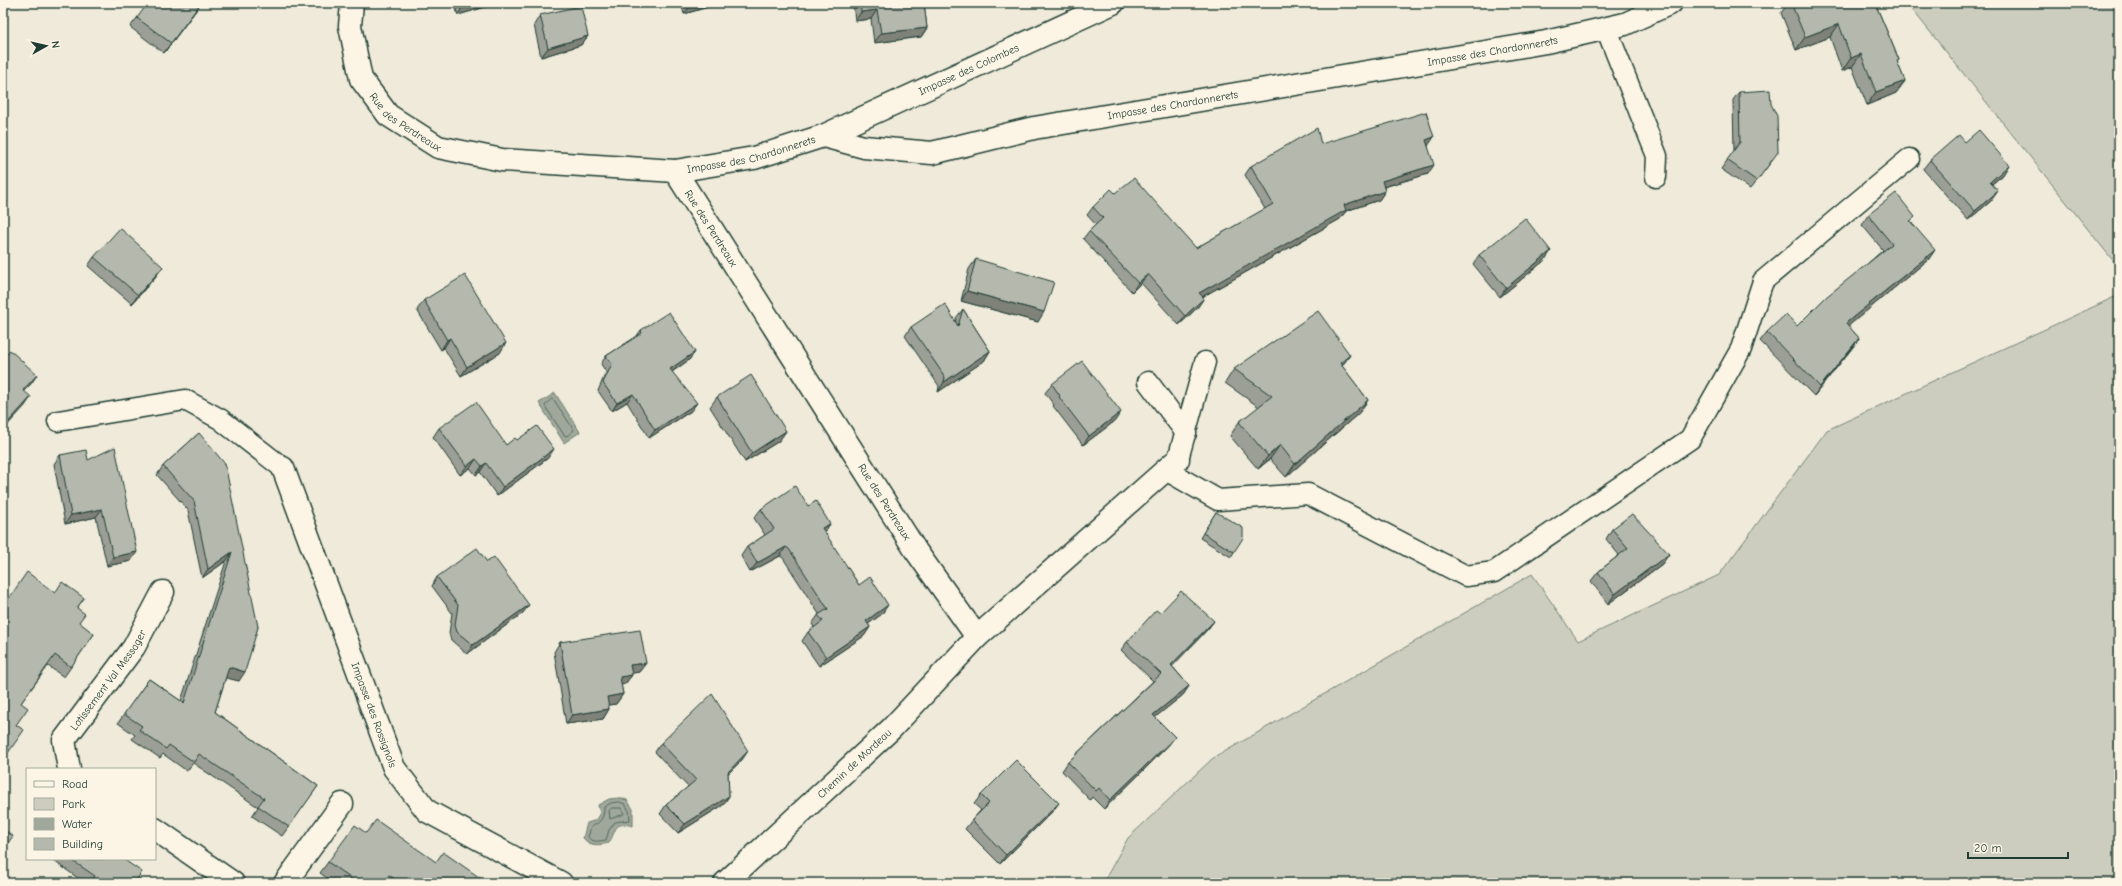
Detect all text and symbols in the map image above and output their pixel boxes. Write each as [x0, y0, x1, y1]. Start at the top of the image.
north arrow [26, 26, 66, 66]
street label: Impasse des Chardonnerets [1426, 33, 1559, 69]
text: N [48, 40, 62, 49]
street label: Impasse des Colombes [916, 41, 1021, 98]
street label: Impasse des Chardonnerets [1107, 88, 1240, 123]
street label: Rue des Perdreaux [367, 90, 444, 155]
street label: Impasse des Chardonnerets [686, 133, 817, 176]
street label: Rue des Perdreaux [682, 188, 740, 270]
street label: Rue des Perdreaux [855, 461, 914, 544]
street label: Lotissement Val Messager [68, 627, 149, 733]
street label: Impasse des Rossignols [348, 660, 399, 770]
street label: Chemin de Mordeau [815, 726, 894, 801]
legend [26, 768, 156, 860]
text: Road [62, 777, 88, 791]
text: Park [62, 797, 85, 811]
text: Water [62, 817, 92, 831]
scale bar [1968, 834, 2068, 860]
text: Building [62, 837, 103, 851]
text: 20 m [1974, 841, 2002, 855]

